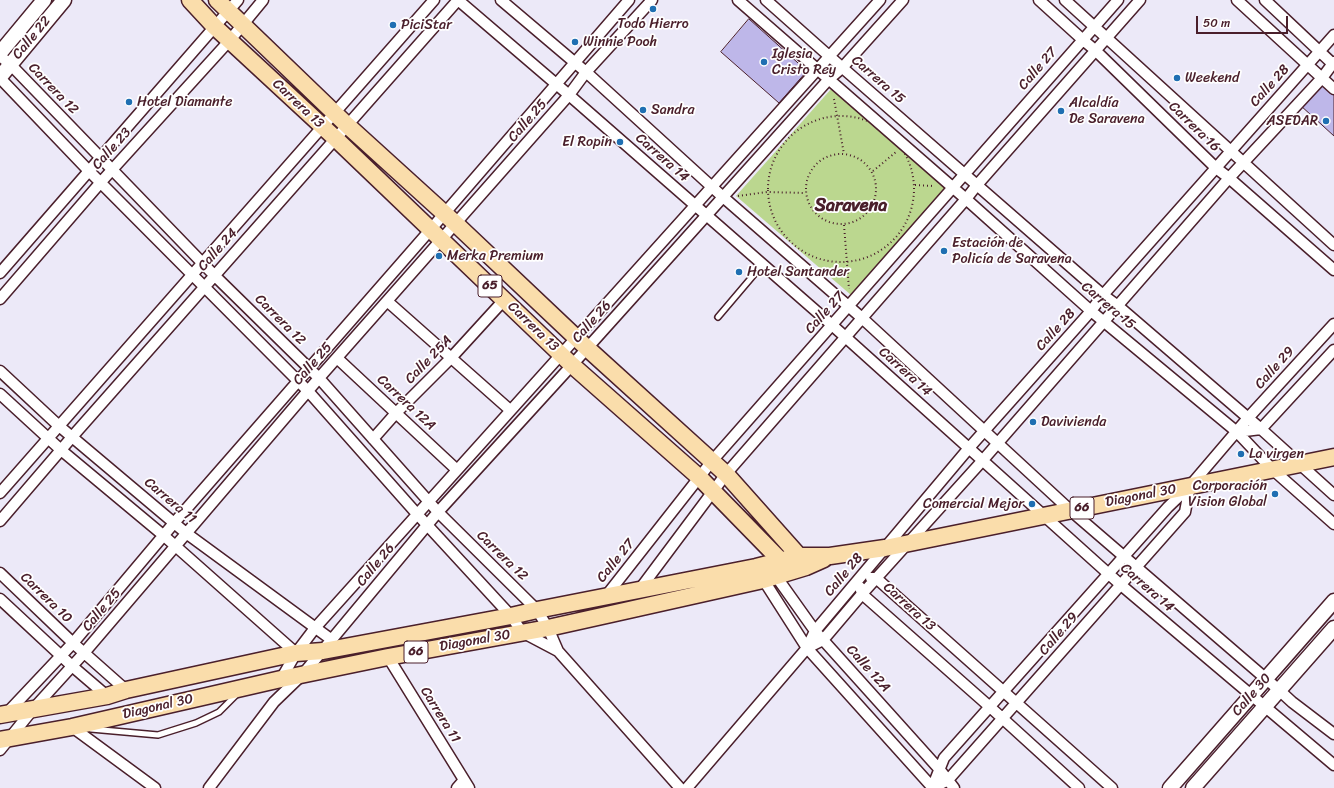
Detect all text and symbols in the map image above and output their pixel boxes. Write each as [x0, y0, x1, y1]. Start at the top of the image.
marker: Todo Hierro [648, 4, 658, 14]
scale bar [1198, 8, 1290, 34]
text: 50 m [1203, 12, 1230, 34]
street label: Calle 22 [9, 13, 55, 63]
place label: Todo Hierro [617, 16, 689, 32]
place label: PiciStar [401, 17, 452, 33]
marker: PiciStar [388, 20, 398, 30]
place label: Winnie Pooh [583, 34, 657, 50]
marker: Winnie Pooh [570, 37, 580, 47]
street label: Calle 27 [1015, 44, 1061, 94]
place label: Iglesia Cristo Rey [772, 46, 836, 78]
street label: Carrera 15 [848, 52, 908, 108]
marker: Iglesia Cristo Rey [759, 57, 769, 67]
street label: Carrera 12 [24, 60, 82, 118]
street label: Calle 28 [1247, 61, 1293, 111]
place label: Weekend [1185, 70, 1239, 86]
marker: Weekend [1172, 73, 1182, 83]
street label: Carrera 13 [269, 76, 327, 132]
place label: Hotel Diamante [137, 94, 232, 110]
place label: Alcaldía De Saravena [1069, 95, 1145, 128]
street label: Calle 25 [505, 96, 551, 146]
marker: Hotel Diamante [124, 97, 134, 107]
street label: Carrera 16 [1165, 98, 1223, 156]
place label: Sandra [651, 102, 695, 118]
marker: Sandra [638, 105, 648, 115]
marker: Alcaldía De Saravena [1056, 106, 1066, 116]
place label: ASEDAR [1266, 113, 1318, 129]
marker: ASEDAR [1321, 116, 1331, 126]
street label: Calle 23 [89, 125, 135, 173]
street label: Carrera 14 [632, 130, 692, 186]
place label: El Ropin [562, 134, 612, 150]
marker: El Ropin [615, 137, 625, 147]
district label: Saravena [815, 195, 887, 217]
street label: Calle 24 [195, 225, 241, 275]
place label: Estación de Policía de Saravena [952, 235, 1072, 268]
marker: Estación de Policía de Saravena [939, 246, 949, 256]
place label: Merka Premium [447, 248, 544, 264]
marker: Merka Premium [434, 251, 444, 261]
place label: Hotel Santander [747, 264, 849, 280]
marker: Hotel Santander [734, 267, 744, 277]
road number: 65 [478, 275, 502, 297]
street label: Carrera 15 [1078, 279, 1138, 333]
street label: Calle 27 [802, 289, 848, 337]
street label: Carrera 12 [251, 291, 309, 349]
street label: Calle 26 [569, 298, 615, 346]
street label: Carrera 13 [504, 299, 562, 355]
street label: Calle 28 [1033, 305, 1079, 355]
street label: Calle 25A [402, 332, 456, 388]
street label: Calle 25 [290, 339, 336, 389]
street label: Calle 29 [1252, 343, 1298, 393]
street label: Carrera 14 [875, 344, 935, 400]
street label: Carrera 12A [373, 372, 439, 434]
place label: Davivienda [1041, 414, 1106, 430]
marker: Davivienda [1028, 417, 1038, 427]
place label: La virgen [1249, 446, 1304, 462]
marker: La virgen [1236, 449, 1246, 459]
street label: Carrera 11 [141, 474, 199, 528]
place label: Corporación Vision Global [1188, 478, 1267, 510]
street label: Diagonal 30 [1104, 481, 1178, 511]
marker: Corporación Vision Global [1270, 489, 1280, 499]
place label: Comercial Mejor [923, 496, 1024, 512]
road number: 66 [1070, 497, 1094, 519]
marker: Comercial Mejor [1027, 499, 1037, 509]
street label: Carrera 12 [473, 527, 531, 585]
street label: Calle 27 [594, 536, 638, 586]
street label: Calle 26 [353, 540, 399, 590]
street label: Calle 28 [821, 550, 867, 600]
street label: Carrera 14 [1117, 560, 1177, 616]
street label: Carrera 10 [17, 569, 75, 627]
street label: Carrera 13 [879, 579, 939, 635]
street label: Calle 25 [79, 585, 125, 635]
street label: Calle 29 [1036, 609, 1082, 659]
street label: Diagonal 30 [438, 626, 512, 656]
road number: 66 [404, 641, 428, 663]
street label: Calle 12A [842, 642, 894, 696]
street label: Calle 30 [1229, 670, 1275, 720]
street label: Carrera 11 [416, 684, 464, 746]
street label: Diagonal 30 [121, 691, 195, 723]

